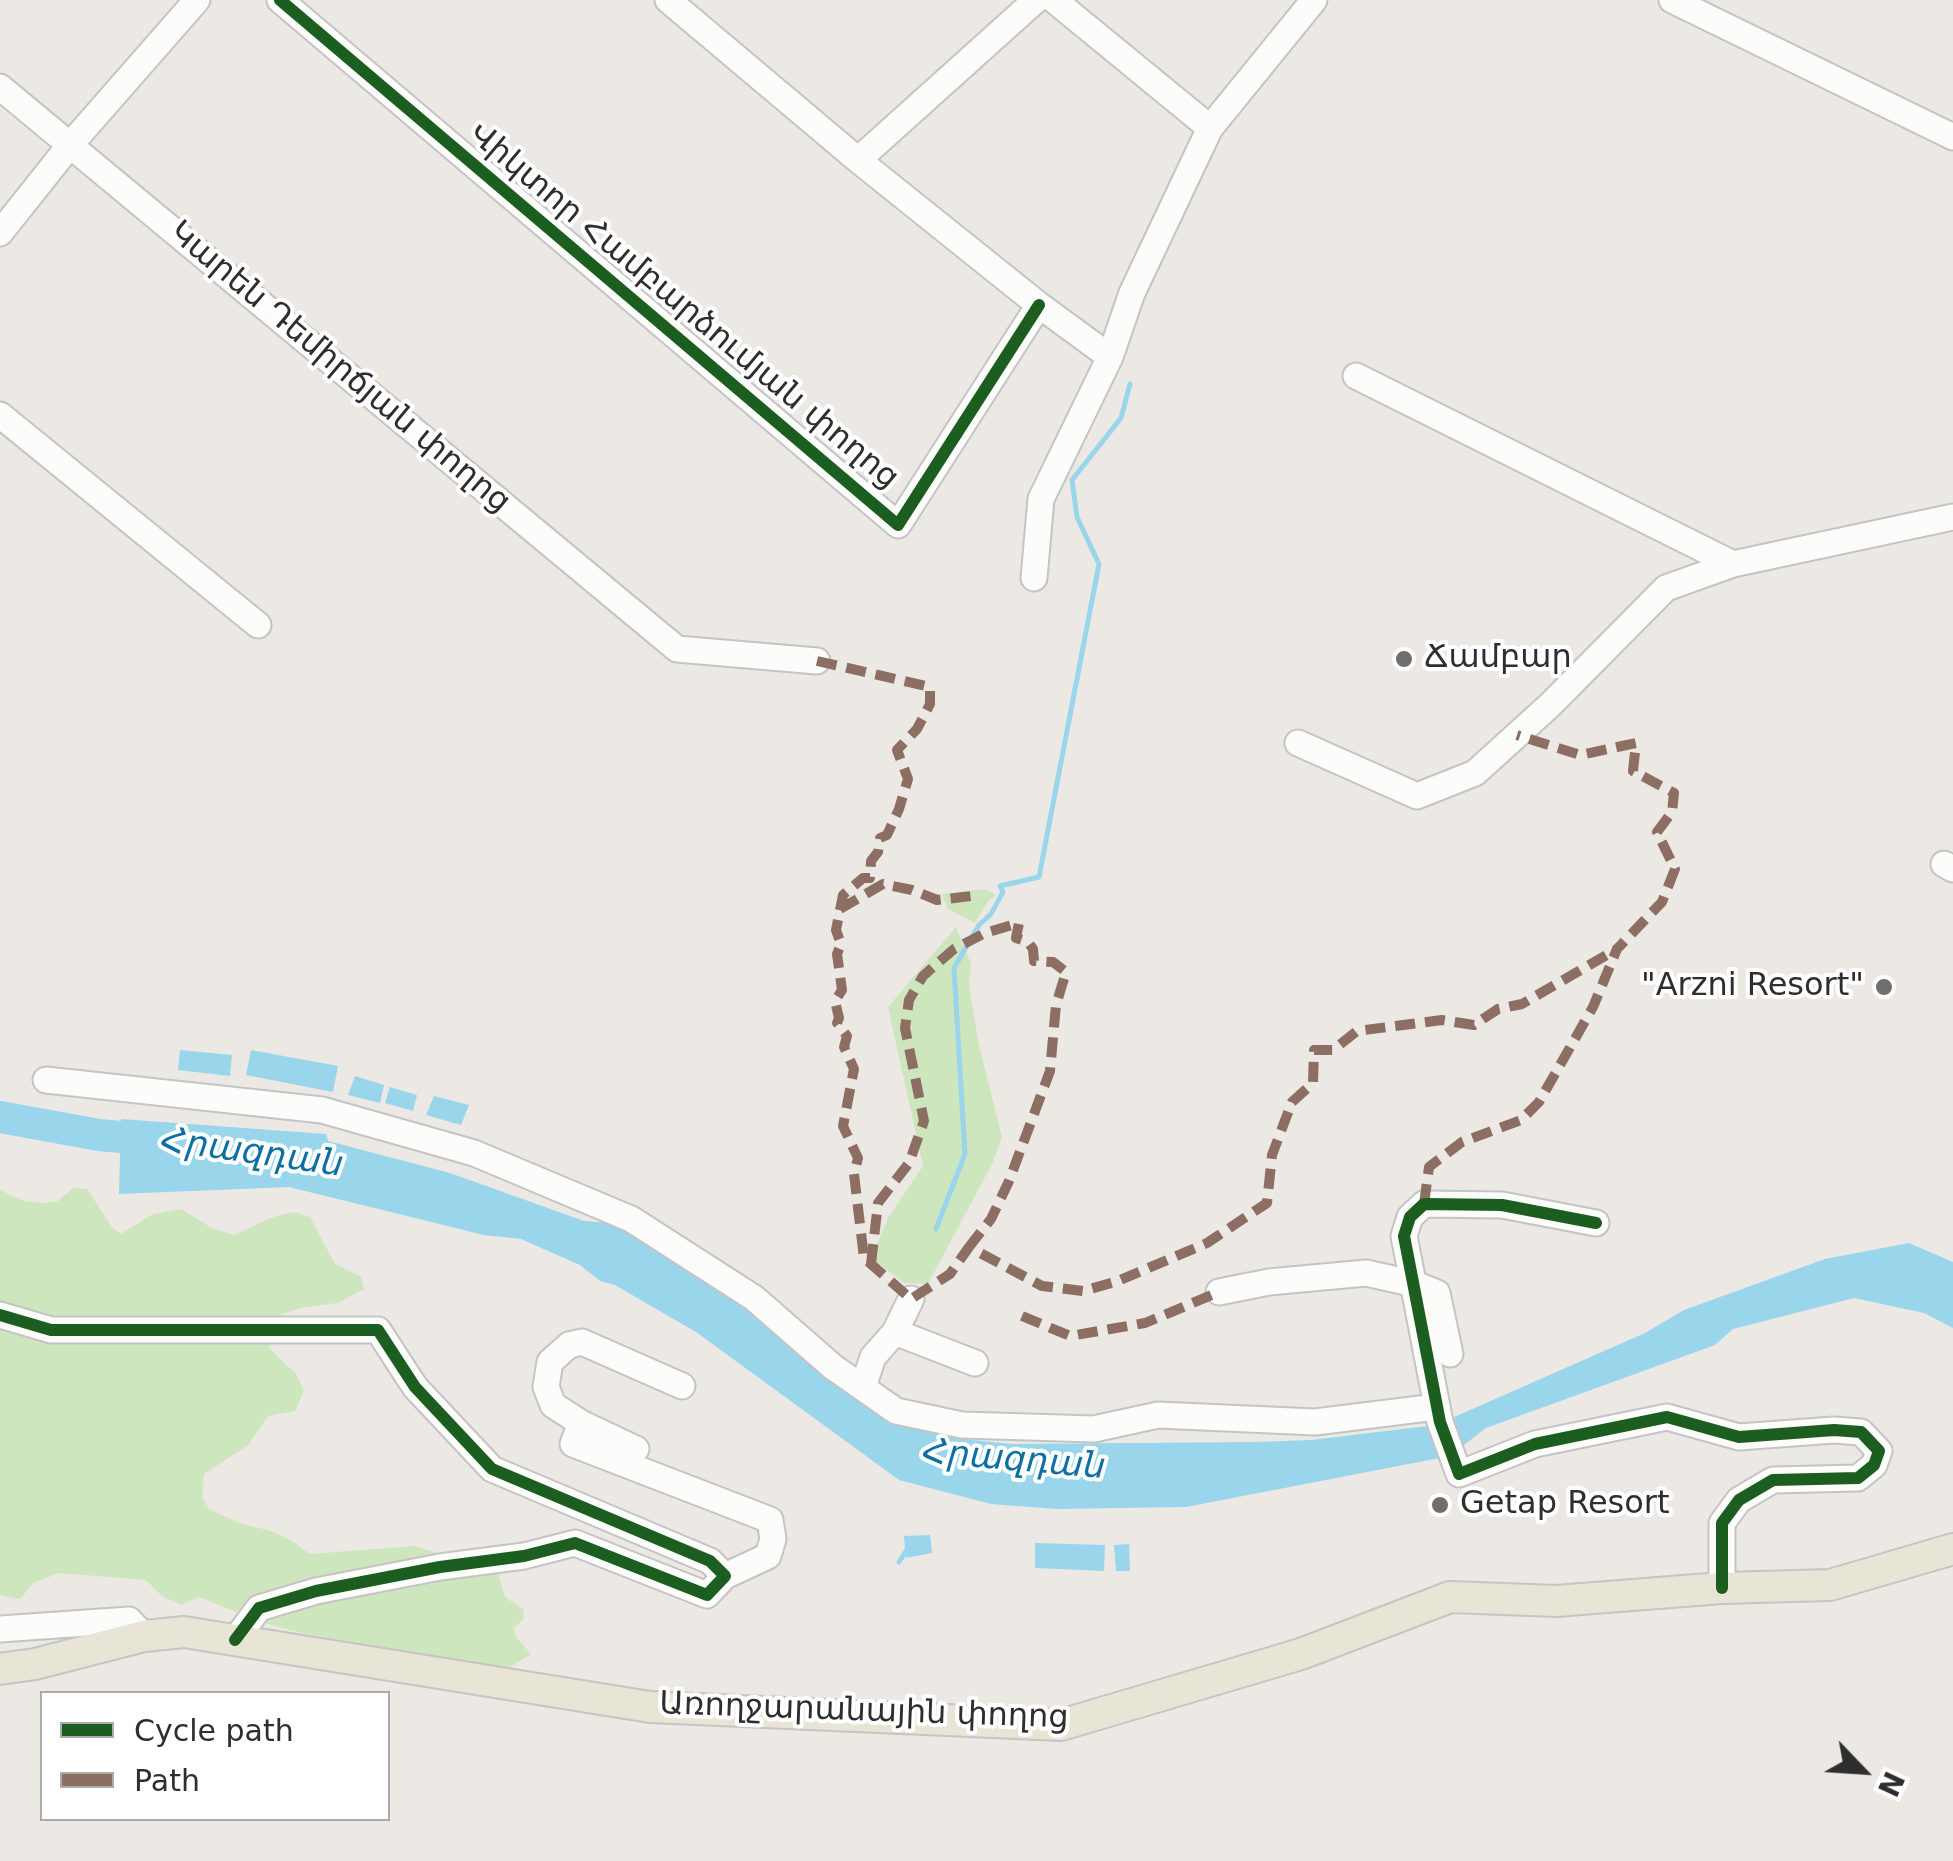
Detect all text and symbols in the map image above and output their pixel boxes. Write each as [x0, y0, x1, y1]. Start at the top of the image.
street label: Վիկտոր Համբարձումյան փողոց [460, 116, 906, 498]
street label: Կարեն Դեմիրճյան փողոց [161, 214, 517, 522]
place label: Ճամբար [1424, 640, 1572, 678]
marker: Ճամբար [1393, 648, 1415, 670]
place label: "Arzni Resort" [1641, 968, 1864, 1006]
marker: "Arzni Resort" [1873, 976, 1895, 998]
water label: Հրազդան [158, 1120, 346, 1188]
water label: Հրազդան [921, 1432, 1107, 1490]
place label: Getap Resort [1460, 1486, 1670, 1524]
marker: Getap Resort [1429, 1494, 1451, 1516]
street label: Առողջարանային փողոց [659, 1686, 1069, 1738]
legend [40, 1691, 390, 1821]
text: Cycle path [134, 1713, 294, 1748]
north arrow [1813, 1721, 1913, 1821]
text: Path [134, 1763, 200, 1798]
text: N [1871, 1766, 1911, 1801]

